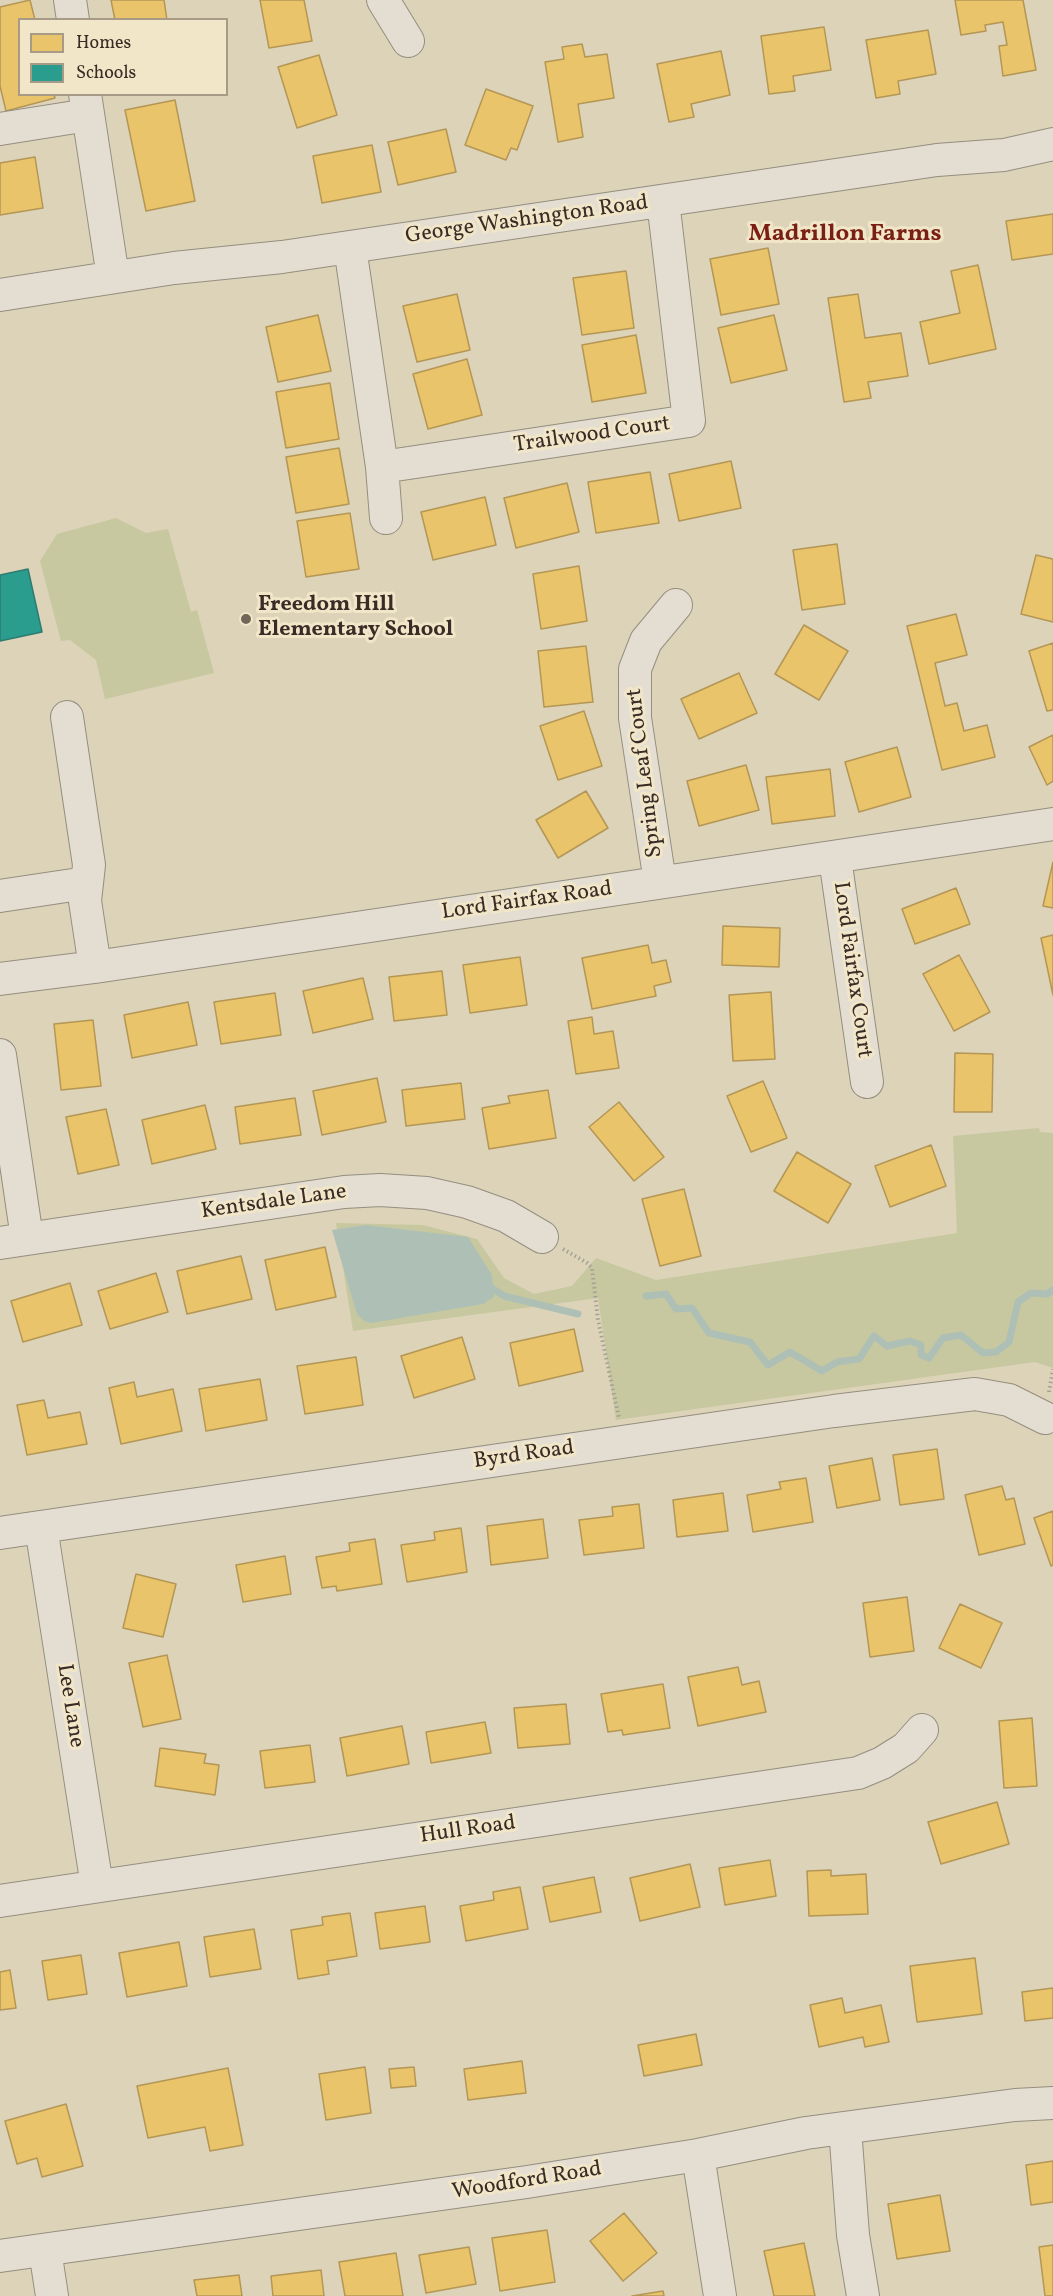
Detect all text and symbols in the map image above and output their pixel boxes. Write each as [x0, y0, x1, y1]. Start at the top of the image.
legend [18, 18, 228, 96]
text: Homes [76, 31, 131, 56]
text: Schools [76, 61, 136, 86]
street label: George Washington Road [404, 191, 650, 251]
district label: Madrillon Farms [749, 222, 941, 250]
street label: Trailwood Court [512, 412, 672, 460]
place label: Freedom Hill Elementary School [258, 593, 453, 644]
marker: Freedom Hill Elementary School [239, 612, 253, 626]
street label: Spring Leaf Court [623, 687, 669, 859]
street label: Lord Fairfax Road [440, 877, 614, 927]
street label: Lord Fairfax Court [826, 880, 876, 1060]
street label: Kentsdale Lane [200, 1180, 348, 1226]
street label: Byrd Road [472, 1436, 576, 1476]
street label: Lee Lane [49, 1662, 89, 1750]
street label: Hull Road [419, 1811, 517, 1851]
street label: Woodford Road [450, 2157, 604, 2207]

